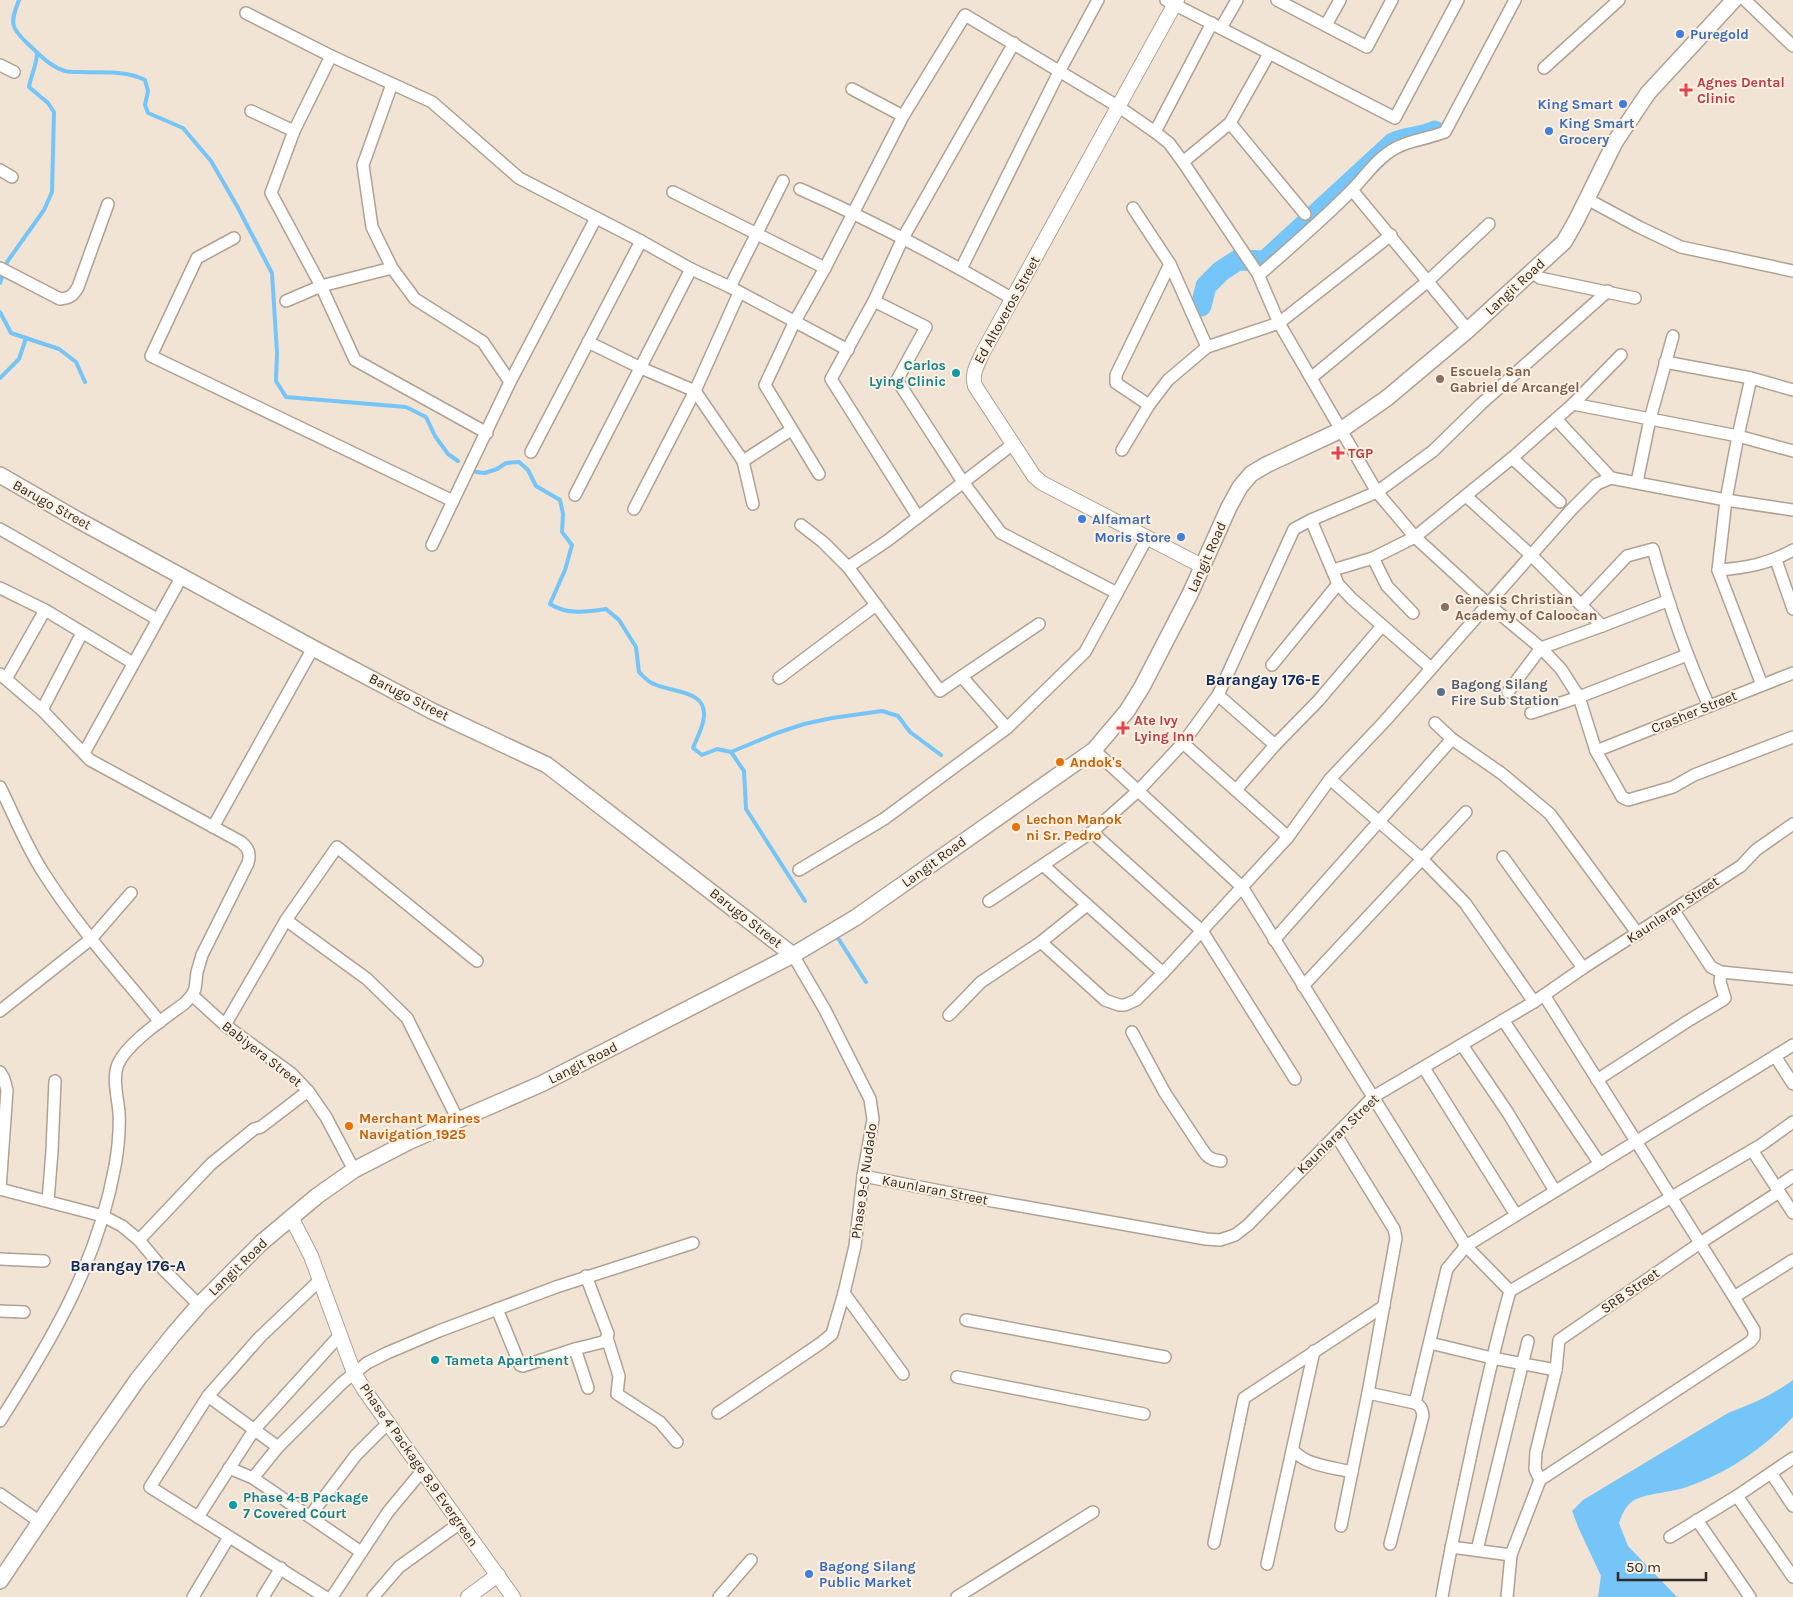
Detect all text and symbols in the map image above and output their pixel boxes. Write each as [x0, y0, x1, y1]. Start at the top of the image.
place label: Puregold [1690, 26, 1749, 43]
marker: Puregold [1674, 28, 1686, 40]
place label: Agnes Dental Clinic [1697, 74, 1785, 107]
marker: Agnes Dental Clinic [1679, 83, 1693, 97]
place label: King Smart [1537, 96, 1613, 113]
marker: King Smart [1617, 98, 1629, 110]
place label: King Smart Grocery [1559, 115, 1635, 148]
marker: King Smart Grocery [1543, 125, 1555, 137]
street label: Ed Altoveros Street [970, 253, 1044, 367]
street label: Langit Road [1482, 255, 1548, 319]
place label: Carlos Lying Clinic [869, 357, 946, 390]
place label: Escuela San Gabriel de Arcangel [1450, 363, 1580, 396]
marker: Carlos Lying Clinic [950, 367, 962, 379]
marker: Escuela San Gabriel de Arcangel [1434, 373, 1446, 385]
place label: TGP [1348, 445, 1373, 462]
marker: TGP [1332, 447, 1344, 459]
street label: Barugo Street [10, 476, 94, 534]
place label: Alfamart [1092, 511, 1151, 528]
marker: Alfamart [1076, 513, 1088, 525]
street label: Langit Road [1184, 519, 1230, 595]
place label: Moris Store [1095, 529, 1171, 546]
marker: Moris Store [1175, 531, 1187, 543]
place label: Genesis Christian Academy of Caloocan [1455, 591, 1597, 624]
marker: Genesis Christian Academy of Caloocan [1439, 601, 1451, 613]
street label: Barugo Street [366, 670, 452, 724]
district label: Barangay 176-E [1206, 670, 1320, 689]
place label: Bagong Silang Fire Sub Station [1451, 676, 1559, 709]
marker: Bagong Silang Fire Sub Station [1435, 686, 1447, 698]
street label: Crasher Street [1649, 687, 1739, 737]
place label: Ate Ivy Lying Inn [1134, 712, 1194, 745]
marker: Ate Ivy Lying Inn [1116, 721, 1130, 735]
place label: Andok's [1070, 754, 1122, 771]
marker: Andok's [1054, 756, 1066, 768]
place label: Lechon Manok ni Sr. Pedro [1026, 811, 1123, 844]
marker: Lechon Manok ni Sr. Pedro [1010, 821, 1022, 833]
street label: Langit Road [898, 833, 970, 891]
street label: Kaunlaran Street [1624, 873, 1722, 947]
street label: Barugo Street [706, 884, 786, 952]
street label: Babiyera Street [219, 1017, 305, 1091]
street label: Langit Road [545, 1038, 621, 1088]
street label: Kaunlaran Street [1293, 1090, 1383, 1178]
place label: Merchant Marines Navigation 1925 [359, 1110, 480, 1143]
marker: Merchant Marines Navigation 1925 [343, 1120, 355, 1132]
street label: Phase 9-C Nudado [847, 1122, 881, 1240]
street label: Kaunlaran Street [880, 1171, 990, 1209]
street label: Langit Road [205, 1235, 271, 1299]
district label: Barangay 176-A [70, 1256, 186, 1275]
street label: SRB Street [1597, 1265, 1663, 1317]
place label: Tameta Apartment [445, 1352, 569, 1369]
marker: Tameta Apartment [429, 1354, 441, 1366]
street label: Phase 4 Package 8,9 Evergreen [356, 1380, 482, 1550]
place label: Phase 4-B Package 7 Covered Court [243, 1489, 368, 1522]
marker: Phase 4-B Package 7 Covered Court [227, 1499, 239, 1511]
scale bar [1618, 1550, 1706, 1582]
place label: Bagong Silang Public Market [819, 1558, 916, 1591]
text: 50 m [1626, 1558, 1661, 1576]
marker: Bagong Silang Public Market [803, 1568, 815, 1580]

